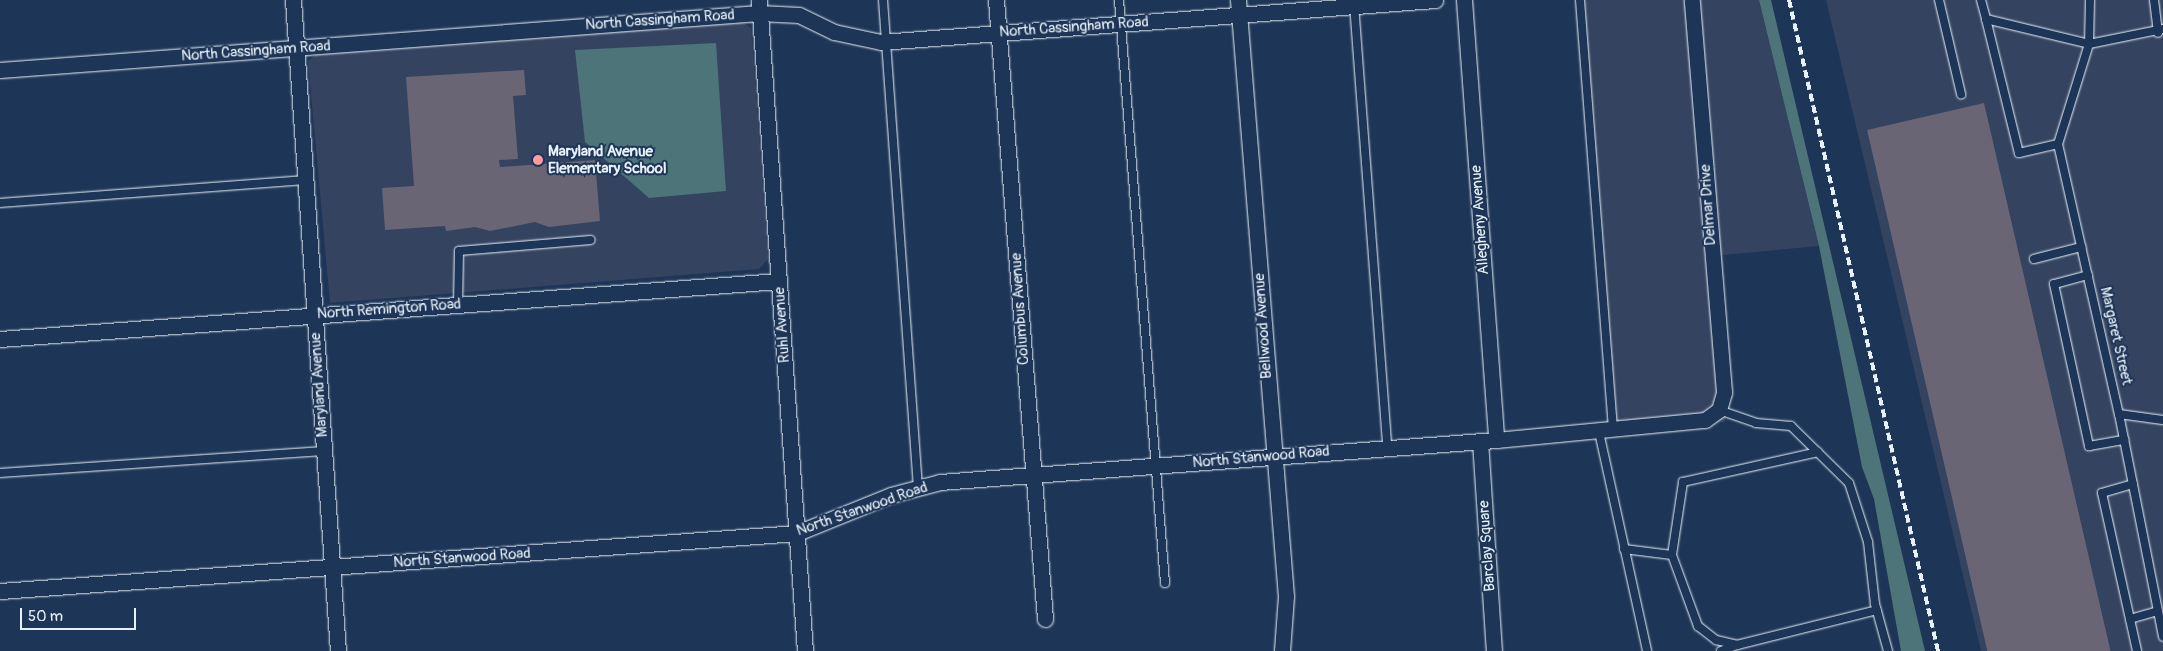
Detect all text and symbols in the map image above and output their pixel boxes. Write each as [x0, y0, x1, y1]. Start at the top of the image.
street label: North Cassingham Road [585, 6, 735, 34]
street label: North Cassingham Road [999, 13, 1149, 41]
street label: North Cassingham Road [181, 37, 331, 65]
place label: Maryland Avenue Elementary School [548, 142, 666, 177]
marker: Maryland Avenue Elementary School [532, 154, 544, 166]
street label: Allegheny Avenue [1467, 164, 1493, 276]
street label: Delmar Drive [1696, 164, 1720, 246]
street label: Columbus Avenue [1007, 252, 1033, 366]
street label: Bellwood Avenue [1250, 273, 1276, 379]
street label: Margaret Street [2096, 285, 2136, 387]
street label: Ruhl Avenue [770, 286, 794, 364]
street label: North Remington Road [316, 295, 462, 323]
street label: Maryland Avenue [306, 332, 332, 438]
street label: North Stanwood Road [1192, 442, 1330, 472]
street label: North Stanwood Road [794, 478, 930, 540]
street label: Barclay Square [1475, 500, 1499, 592]
street label: North Stanwood Road [393, 544, 531, 572]
scale bar [22, 598, 139, 630]
text: 50 m [28, 607, 63, 626]

